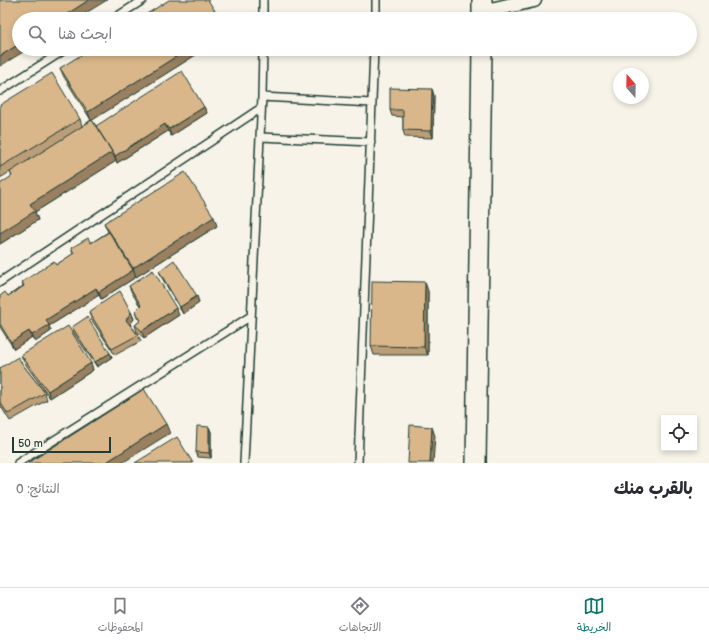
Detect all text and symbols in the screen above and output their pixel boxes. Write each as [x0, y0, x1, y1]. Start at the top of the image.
search box [12, 12, 697, 56]
icon: search [26, 23, 48, 45]
text: ابحث هنا [58, 25, 112, 44]
north arrow [613, 68, 649, 104]
map controls [661, 415, 697, 451]
button: locate [661, 415, 697, 451]
scale bar [12, 435, 111, 454]
text: 50 m [18, 437, 43, 450]
text: بالقرب منك [614, 479, 693, 499]
text: النتائج: 0 [16, 481, 60, 497]
tab: المحفوظات [98, 595, 143, 637]
tab: الاتجاهات [339, 595, 381, 637]
tab: الخريطة [577, 595, 611, 637]

